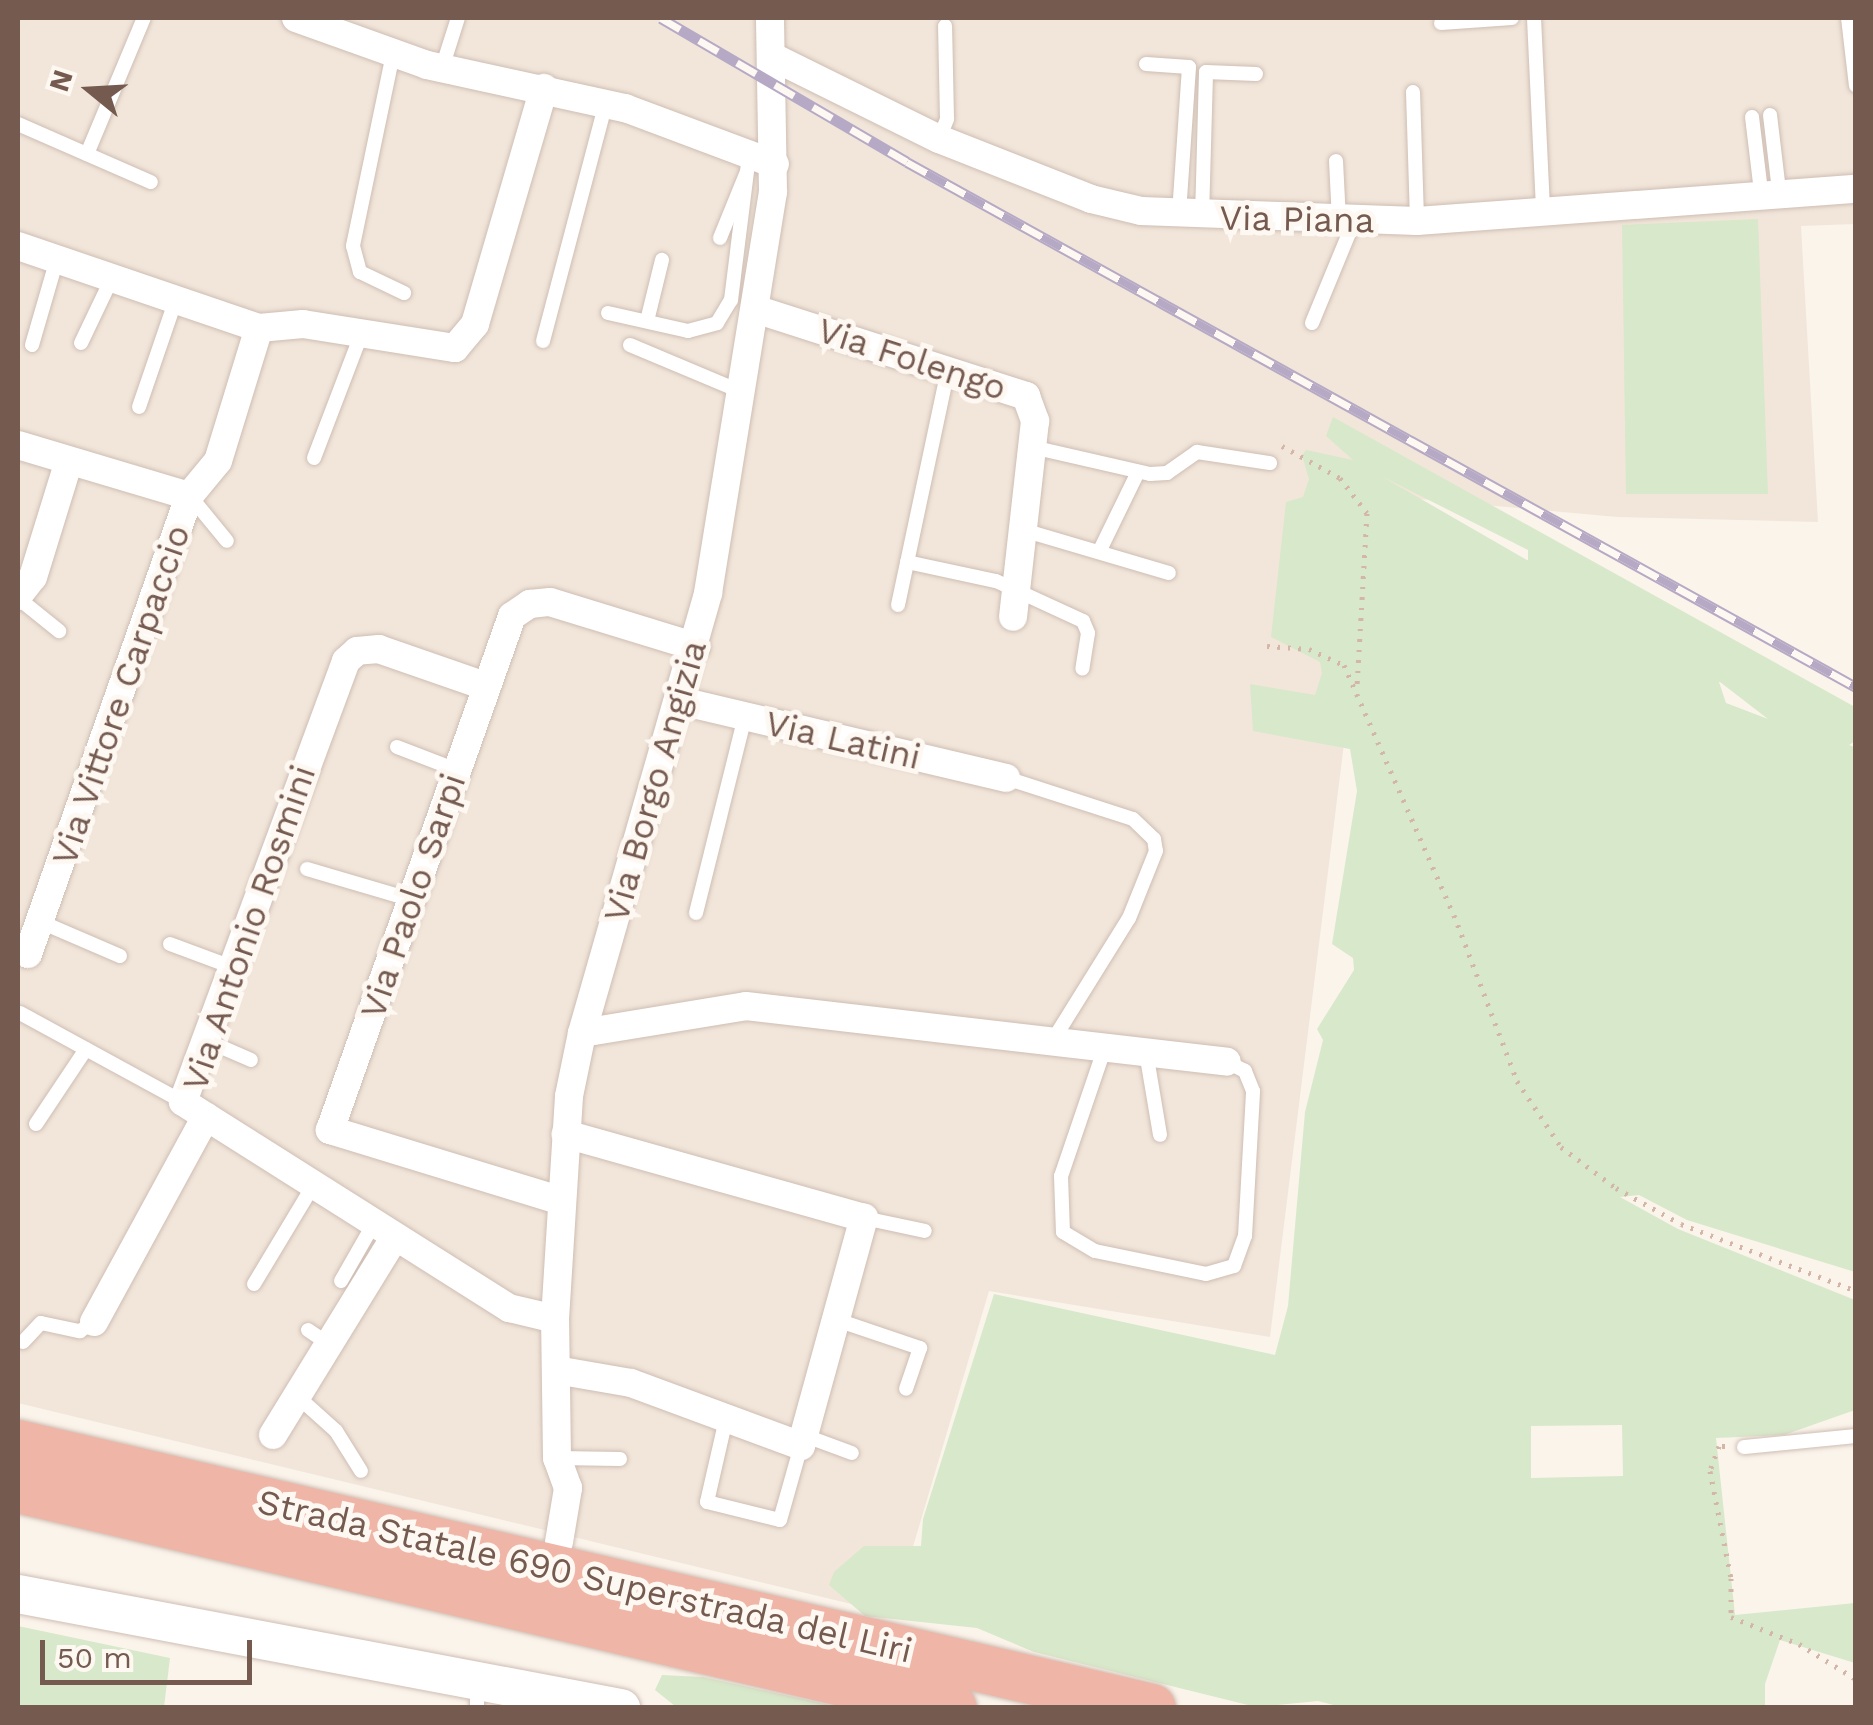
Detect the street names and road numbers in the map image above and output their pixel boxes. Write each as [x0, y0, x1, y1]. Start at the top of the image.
street label: Via Piana [1219, 197, 1375, 241]
street label: Via Folengo [812, 309, 1012, 409]
street label: Via Vittore Carpaccio [43, 518, 199, 872]
street label: Via Borgo Angizia [594, 634, 716, 928]
street label: Via Latini [761, 702, 925, 778]
street label: Via Antonio Rosmini [173, 759, 325, 1097]
street label: Via Paolo Sarpi [351, 768, 475, 1024]
street label: Strada Statale 690 Superstrada del Liri [252, 1480, 918, 1672]

